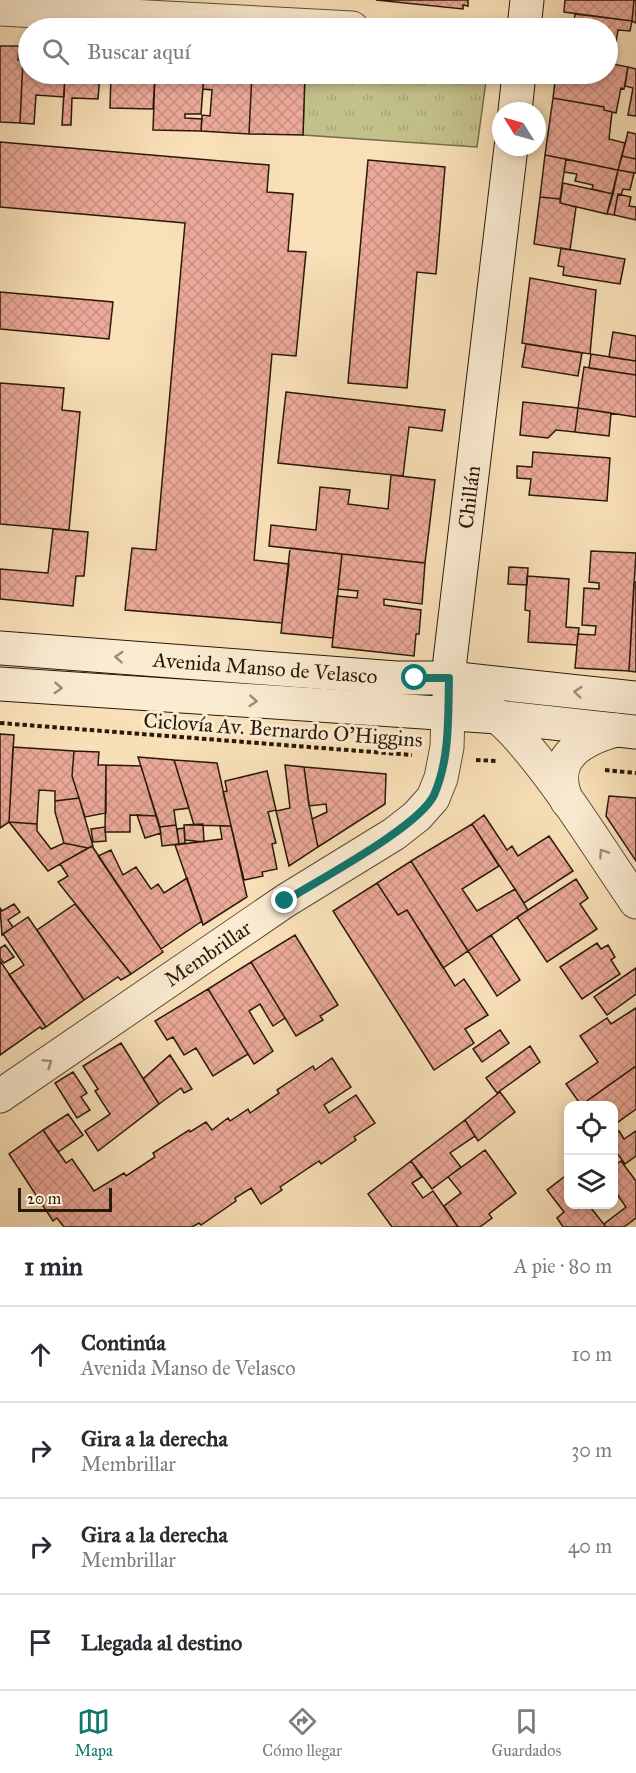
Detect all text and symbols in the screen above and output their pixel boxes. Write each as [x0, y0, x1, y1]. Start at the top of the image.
search box [18, 18, 618, 84]
icon: search [39, 35, 72, 68]
text: Buscar aquí [87, 38, 190, 65]
north arrow [492, 102, 546, 156]
street label: Chillán [453, 464, 486, 530]
street label: Avenida Manso de Velasco [151, 647, 379, 690]
one-way arrow [114, 651, 123, 664]
route start [401, 664, 427, 690]
one-way arrow [54, 681, 63, 694]
one-way arrow [573, 686, 582, 698]
one-way arrow [248, 695, 257, 708]
street label: Ciclovía Av. Bernardo O'Higgins [142, 707, 424, 753]
one-way arrow [599, 849, 610, 860]
route end [271, 887, 297, 913]
street label: Membrillar [160, 915, 257, 993]
one-way arrow [42, 1059, 53, 1070]
map controls [564, 1101, 618, 1209]
button: locate [564, 1101, 618, 1155]
button: layers [564, 1155, 618, 1209]
scale bar [18, 1185, 112, 1212]
text: 20 m [27, 1189, 61, 1208]
text: 1 min [24, 1250, 83, 1282]
text: A pie · 80 m [514, 1254, 612, 1278]
text: Continúa [81, 1329, 166, 1356]
icon: ahead [24, 1338, 57, 1371]
text: 10 m [571, 1342, 612, 1366]
text: Avenida Manso de Velasco [81, 1356, 295, 1380]
text: Gira a la derecha [81, 1425, 228, 1452]
icon: right [24, 1434, 57, 1467]
text: 30 m [571, 1438, 612, 1462]
text: Membrillar [81, 1452, 176, 1476]
text: Gira a la derecha [81, 1521, 228, 1548]
icon: right [24, 1530, 57, 1563]
text: 40 m [568, 1534, 612, 1558]
text: Membrillar [81, 1548, 176, 1572]
icon: arrive [24, 1626, 57, 1659]
text: Llegada al destino [81, 1629, 242, 1656]
tab: Mapa [75, 1705, 113, 1760]
tab: Cómo llegar [262, 1705, 342, 1760]
tab: Guardados [491, 1705, 561, 1760]

